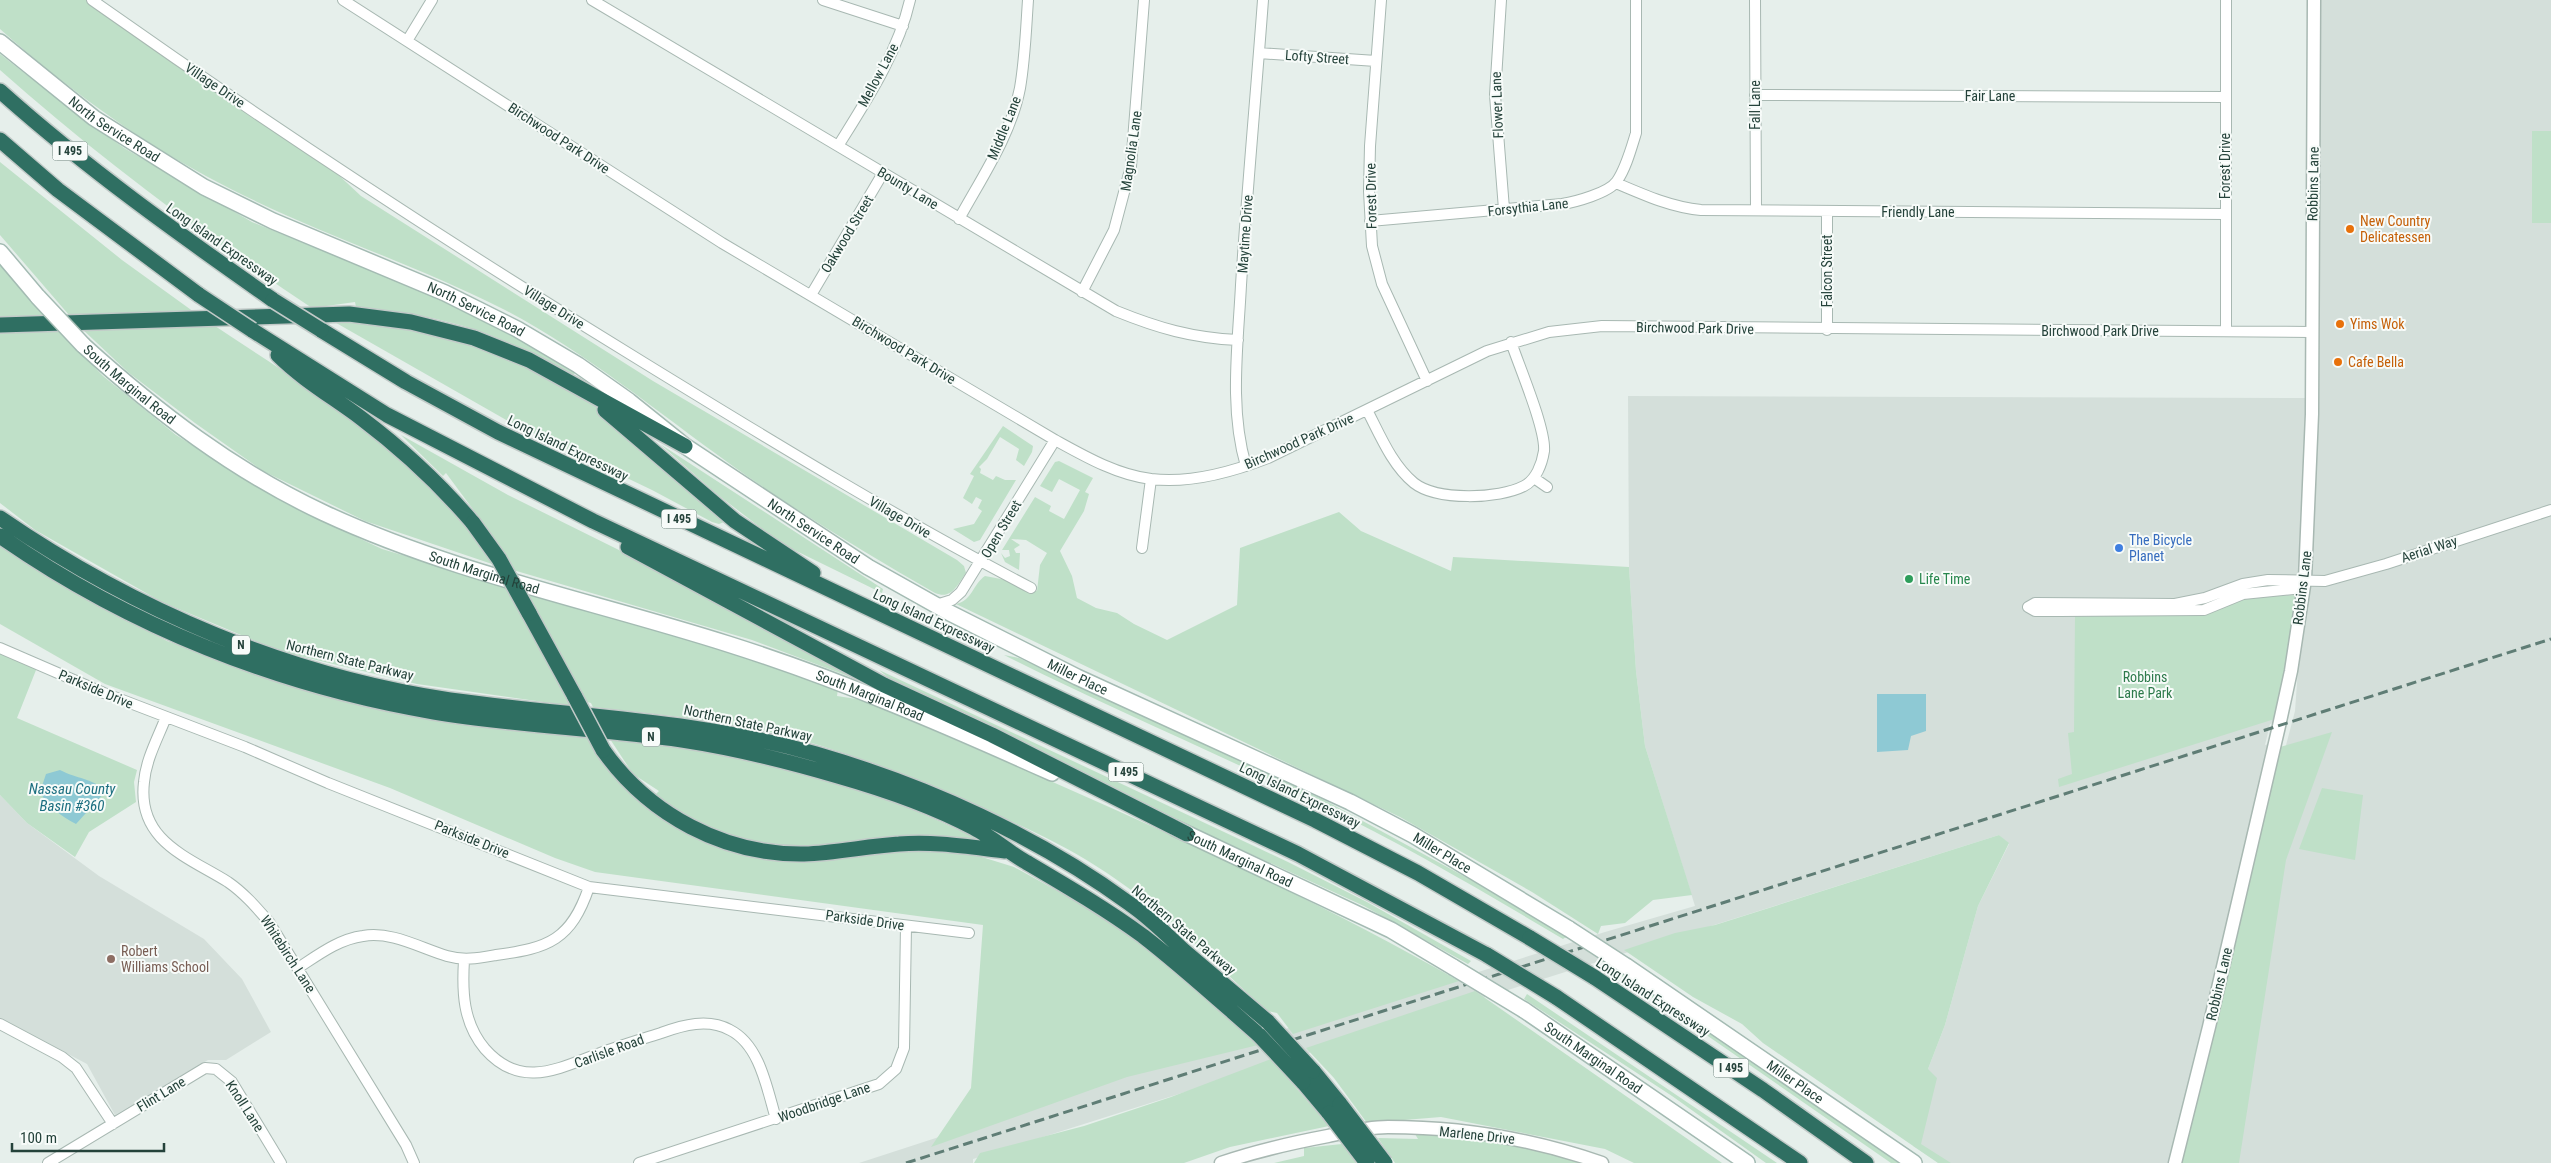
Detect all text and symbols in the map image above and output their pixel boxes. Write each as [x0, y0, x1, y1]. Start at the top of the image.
street label: Mellow Lane [855, 40, 902, 109]
street label: Lofty Street [1284, 47, 1350, 67]
street label: Village Drive [182, 59, 248, 111]
street label: Flower Lane [1488, 71, 1506, 139]
street label: Fall Lane [1747, 80, 1763, 130]
street label: Fair Lane [1965, 88, 2016, 104]
street label: North Service Road [66, 93, 163, 165]
street label: Middle Lane [984, 93, 1024, 162]
street label: Birchwood Park Drive [505, 99, 613, 177]
street label: Magnolia Lane [1117, 109, 1145, 192]
street label: Forest Drive [2217, 133, 2233, 199]
road number: I 495 [52, 142, 88, 160]
street label: Robbins Lane [2304, 146, 2322, 221]
street label: Forest Drive [1362, 162, 1380, 229]
street label: Bounty Lane [875, 164, 942, 213]
street label: Oakwood Street [818, 192, 876, 276]
street label: Maytime Drive [1234, 194, 1256, 274]
street label: Forsythia Lane [1487, 195, 1569, 219]
street label: Long Island Expressway [163, 199, 281, 289]
street label: Friendly Lane [1881, 204, 1955, 220]
place label: New Country Delicatessen [2360, 213, 2431, 245]
marker: New Country Delicatessen [2344, 223, 2356, 235]
street label: Falcon Street [1819, 235, 1835, 307]
street label: North Service Road [425, 279, 528, 340]
street label: Village Drive [521, 282, 588, 332]
street label: Birchwood Park Drive [849, 313, 959, 387]
place label: Yims Wok [2350, 316, 2405, 332]
marker: Yims Wok [2334, 318, 2346, 330]
street label: Birchwood Park Drive [1636, 319, 1754, 337]
street label: Birchwood Park Drive [2041, 323, 2159, 339]
street label: South Marginal Road [80, 341, 179, 427]
place label: Cafe Bella [2348, 354, 2404, 370]
marker: Cafe Bella [2332, 356, 2344, 368]
street label: Birchwood Park Drive [1242, 410, 1356, 472]
street label: Long Island Expressway [505, 412, 631, 484]
street label: Village Drive [866, 493, 934, 541]
street label: North Service Road [765, 495, 862, 567]
street label: Open Street [977, 497, 1025, 561]
road number: I 495 [662, 509, 696, 528]
place label: The Bicycle Planet [2129, 532, 2193, 564]
street label: Aerial Way [2399, 532, 2459, 566]
marker: The Bicycle Planet [2113, 542, 2125, 554]
street label: South Marginal Road [427, 548, 541, 597]
street label: Robbins Lane [2290, 550, 2315, 626]
place label: Life Time [1919, 571, 1971, 587]
marker: Life Time [1903, 573, 1915, 585]
street label: Long Island Expressway [871, 586, 997, 656]
road number: N [232, 636, 250, 654]
street label: Northern State Parkway [285, 636, 415, 684]
street label: Miller Place [1045, 656, 1111, 698]
street label: Parkside Drive [56, 666, 136, 712]
street label: South Marginal Road [814, 667, 926, 724]
park label: Robbins Lane Park [2118, 669, 2173, 701]
street label: Northern State Parkway [682, 702, 814, 744]
road number: N [642, 728, 660, 746]
street label: Long Island Expressway [1237, 759, 1363, 831]
road number: I 495 [1108, 762, 1144, 782]
water label: Nassau County Basin #360 [29, 780, 116, 815]
street label: Parkside Drive [432, 817, 512, 861]
street label: South Marginal Road [1185, 827, 1295, 891]
street label: Miller Place [1410, 829, 1475, 877]
street label: Northern State Parkway [1129, 882, 1239, 978]
street label: Parkside Drive [825, 907, 906, 933]
street label: Whitebirch Lane [257, 912, 319, 996]
place label: Robert Williams School [121, 943, 209, 975]
street label: Robbins Lane [2203, 945, 2235, 1022]
marker: Robert Williams School [105, 953, 117, 965]
street label: Long Island Expressway [1593, 954, 1713, 1040]
street label: South Marginal Road [1541, 1018, 1645, 1097]
street label: Carlisle Road [572, 1031, 646, 1071]
street label: Miller Place [1764, 1057, 1827, 1107]
road number: I 495 [1714, 1058, 1748, 1078]
street label: Flint Lane [134, 1073, 189, 1115]
street label: Knoll Lane [223, 1077, 268, 1135]
street label: Woodbridge Lane [776, 1079, 872, 1125]
scale bar [12, 1120, 165, 1152]
street label: Marlene Drive [1438, 1123, 1516, 1147]
text: 100 m [20, 1129, 57, 1147]

